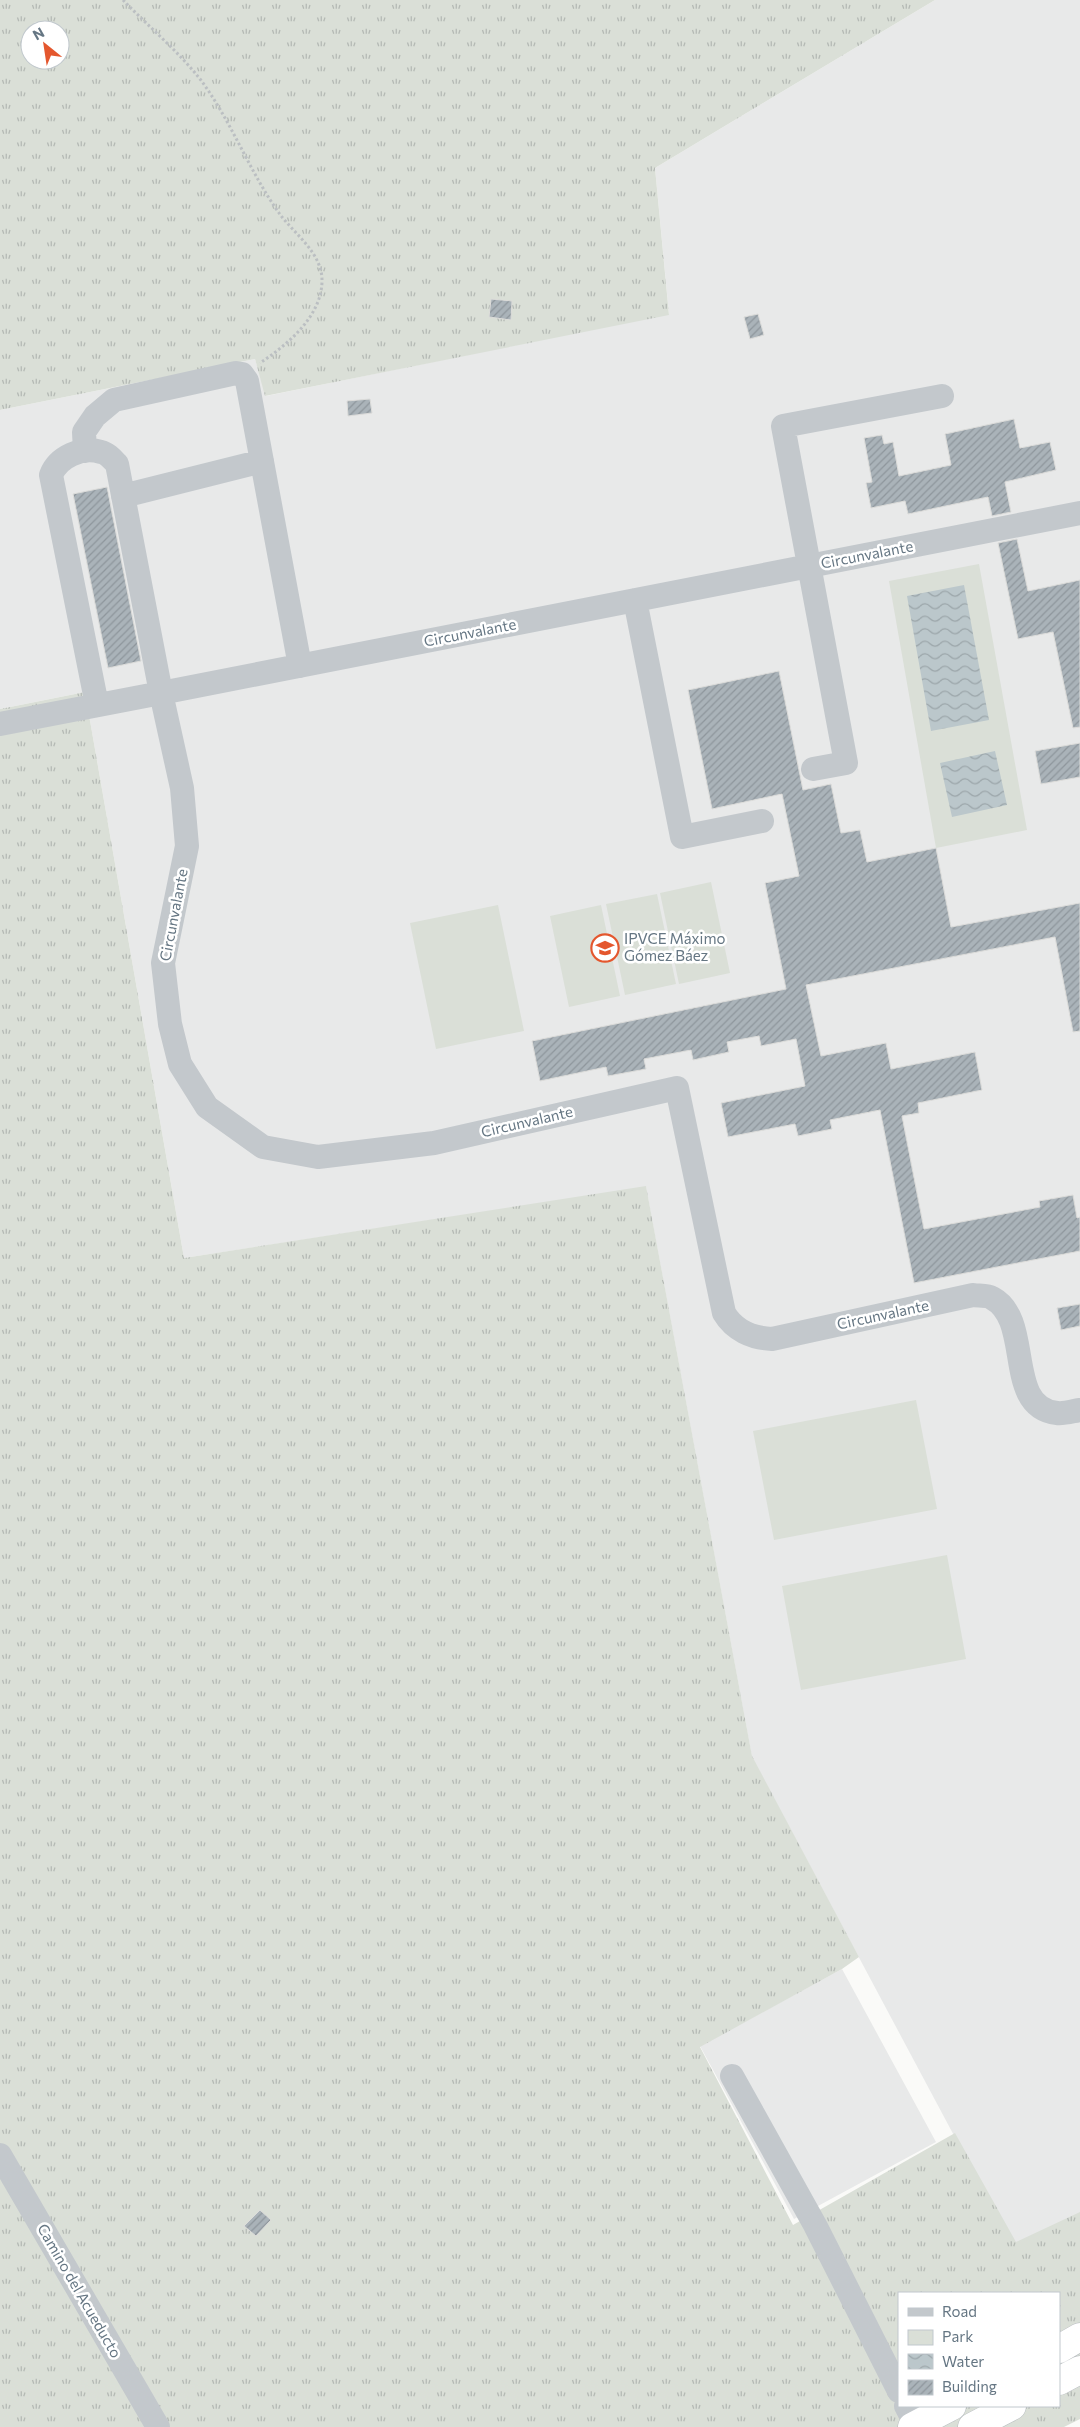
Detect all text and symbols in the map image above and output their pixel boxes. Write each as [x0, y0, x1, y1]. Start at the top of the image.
north arrow [20, 20, 70, 70]
text: N [29, 23, 47, 43]
street label: Circunvalante [819, 536, 915, 572]
street label: Circunvalante [422, 614, 518, 650]
street label: Circunvalante [155, 867, 191, 963]
place label: IPVCE Máximo Gómez Báez [624, 929, 726, 964]
school or university icon: IPVCE Máximo Gómez Báez [590, 933, 620, 963]
street label: Circunvalante [479, 1102, 575, 1140]
street label: Circunvalante [835, 1295, 931, 1333]
street label: Camino del Acueducto [34, 2220, 126, 2361]
legend [898, 2292, 1060, 2407]
text: Road [942, 2302, 977, 2320]
text: Park [942, 2327, 973, 2345]
text: Water [942, 2352, 984, 2370]
text: Building [942, 2377, 997, 2395]

